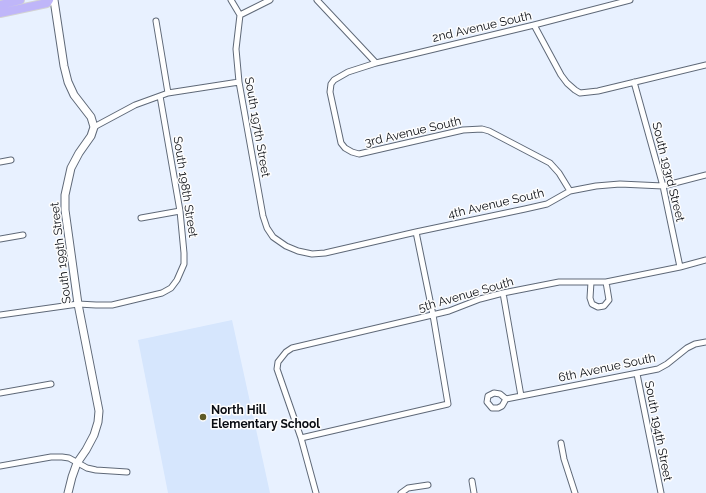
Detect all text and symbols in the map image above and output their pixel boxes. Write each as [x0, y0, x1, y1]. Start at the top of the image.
street label: 2nd Avenue South [431, 9, 533, 45]
street label: South 197th Street [241, 76, 273, 178]
street label: 3rd Avenue South [363, 114, 463, 150]
street label: South 193rd Street [649, 121, 687, 223]
street label: South 198th Street [170, 135, 200, 239]
street label: 4th Avenue South [446, 186, 546, 222]
street label: South 199th Street [48, 201, 74, 305]
street label: 5th Avenue South [417, 275, 515, 315]
street label: 6th Avenue South [557, 351, 657, 385]
street label: South 194th Street [641, 380, 675, 482]
place label: North Hill Elementary School [211, 403, 320, 431]
marker: North Hill Elementary School [198, 412, 208, 422]

